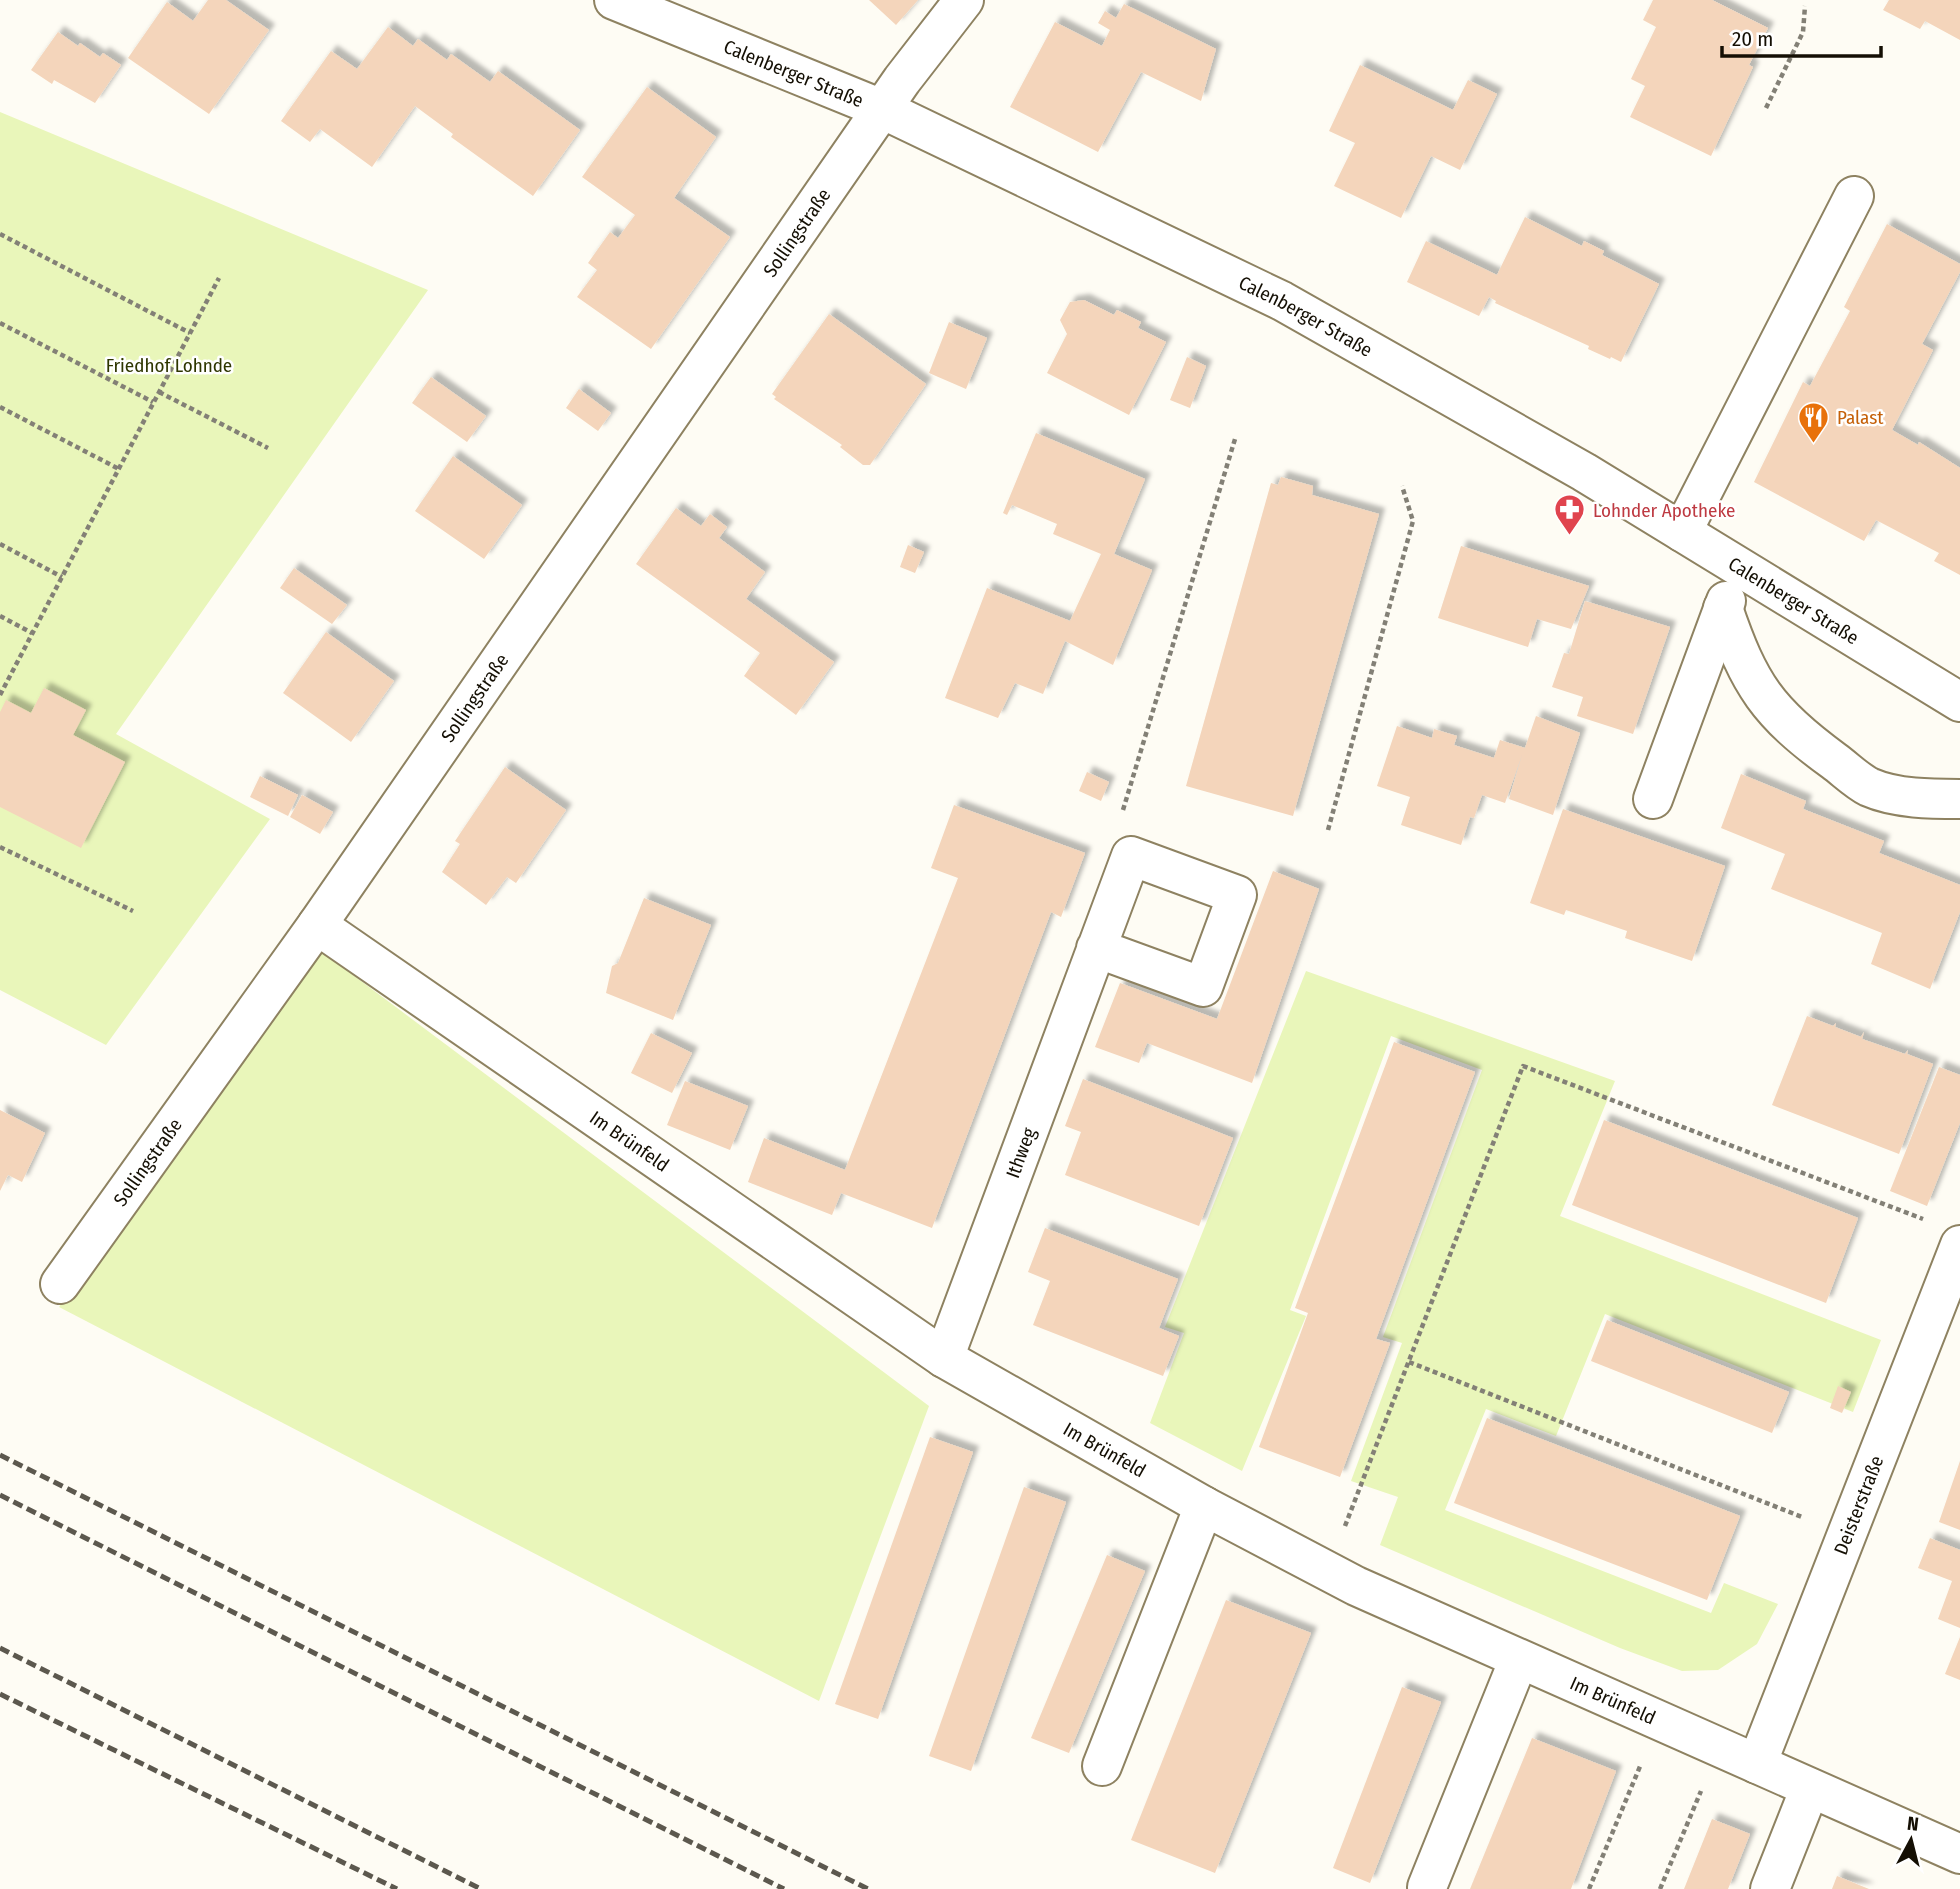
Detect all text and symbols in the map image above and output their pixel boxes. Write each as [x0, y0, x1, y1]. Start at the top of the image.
scale bar [1722, 14, 1881, 58]
text: 20 m [1732, 26, 1773, 52]
street label: Calenberger Straße [721, 34, 867, 112]
street label: Sollingstraße [758, 184, 835, 281]
street label: Calenberger Straße [1235, 271, 1377, 361]
park label: Friedhof Lohnde [106, 354, 232, 377]
restaurant icon: Palast [1797, 400, 1831, 444]
place label: Palast [1837, 406, 1884, 429]
pharmacy icon: Lohnder Apotheke [1553, 493, 1587, 537]
place label: Lohnder Apotheke [1593, 499, 1735, 522]
street label: Calenberger Straße [1724, 552, 1863, 649]
street label: Sollingstraße [436, 649, 513, 746]
street label: Im Brünfeld [586, 1106, 674, 1176]
street label: Sollingstraße [108, 1114, 186, 1210]
street label: Ithweg [1001, 1124, 1040, 1181]
street label: Im Brünfeld [1059, 1417, 1150, 1482]
street label: Deisterstraße [1829, 1452, 1888, 1558]
street label: Im Brünfeld [1567, 1671, 1659, 1729]
north arrow [1876, 1805, 1946, 1875]
text: N [1906, 1812, 1920, 1836]

